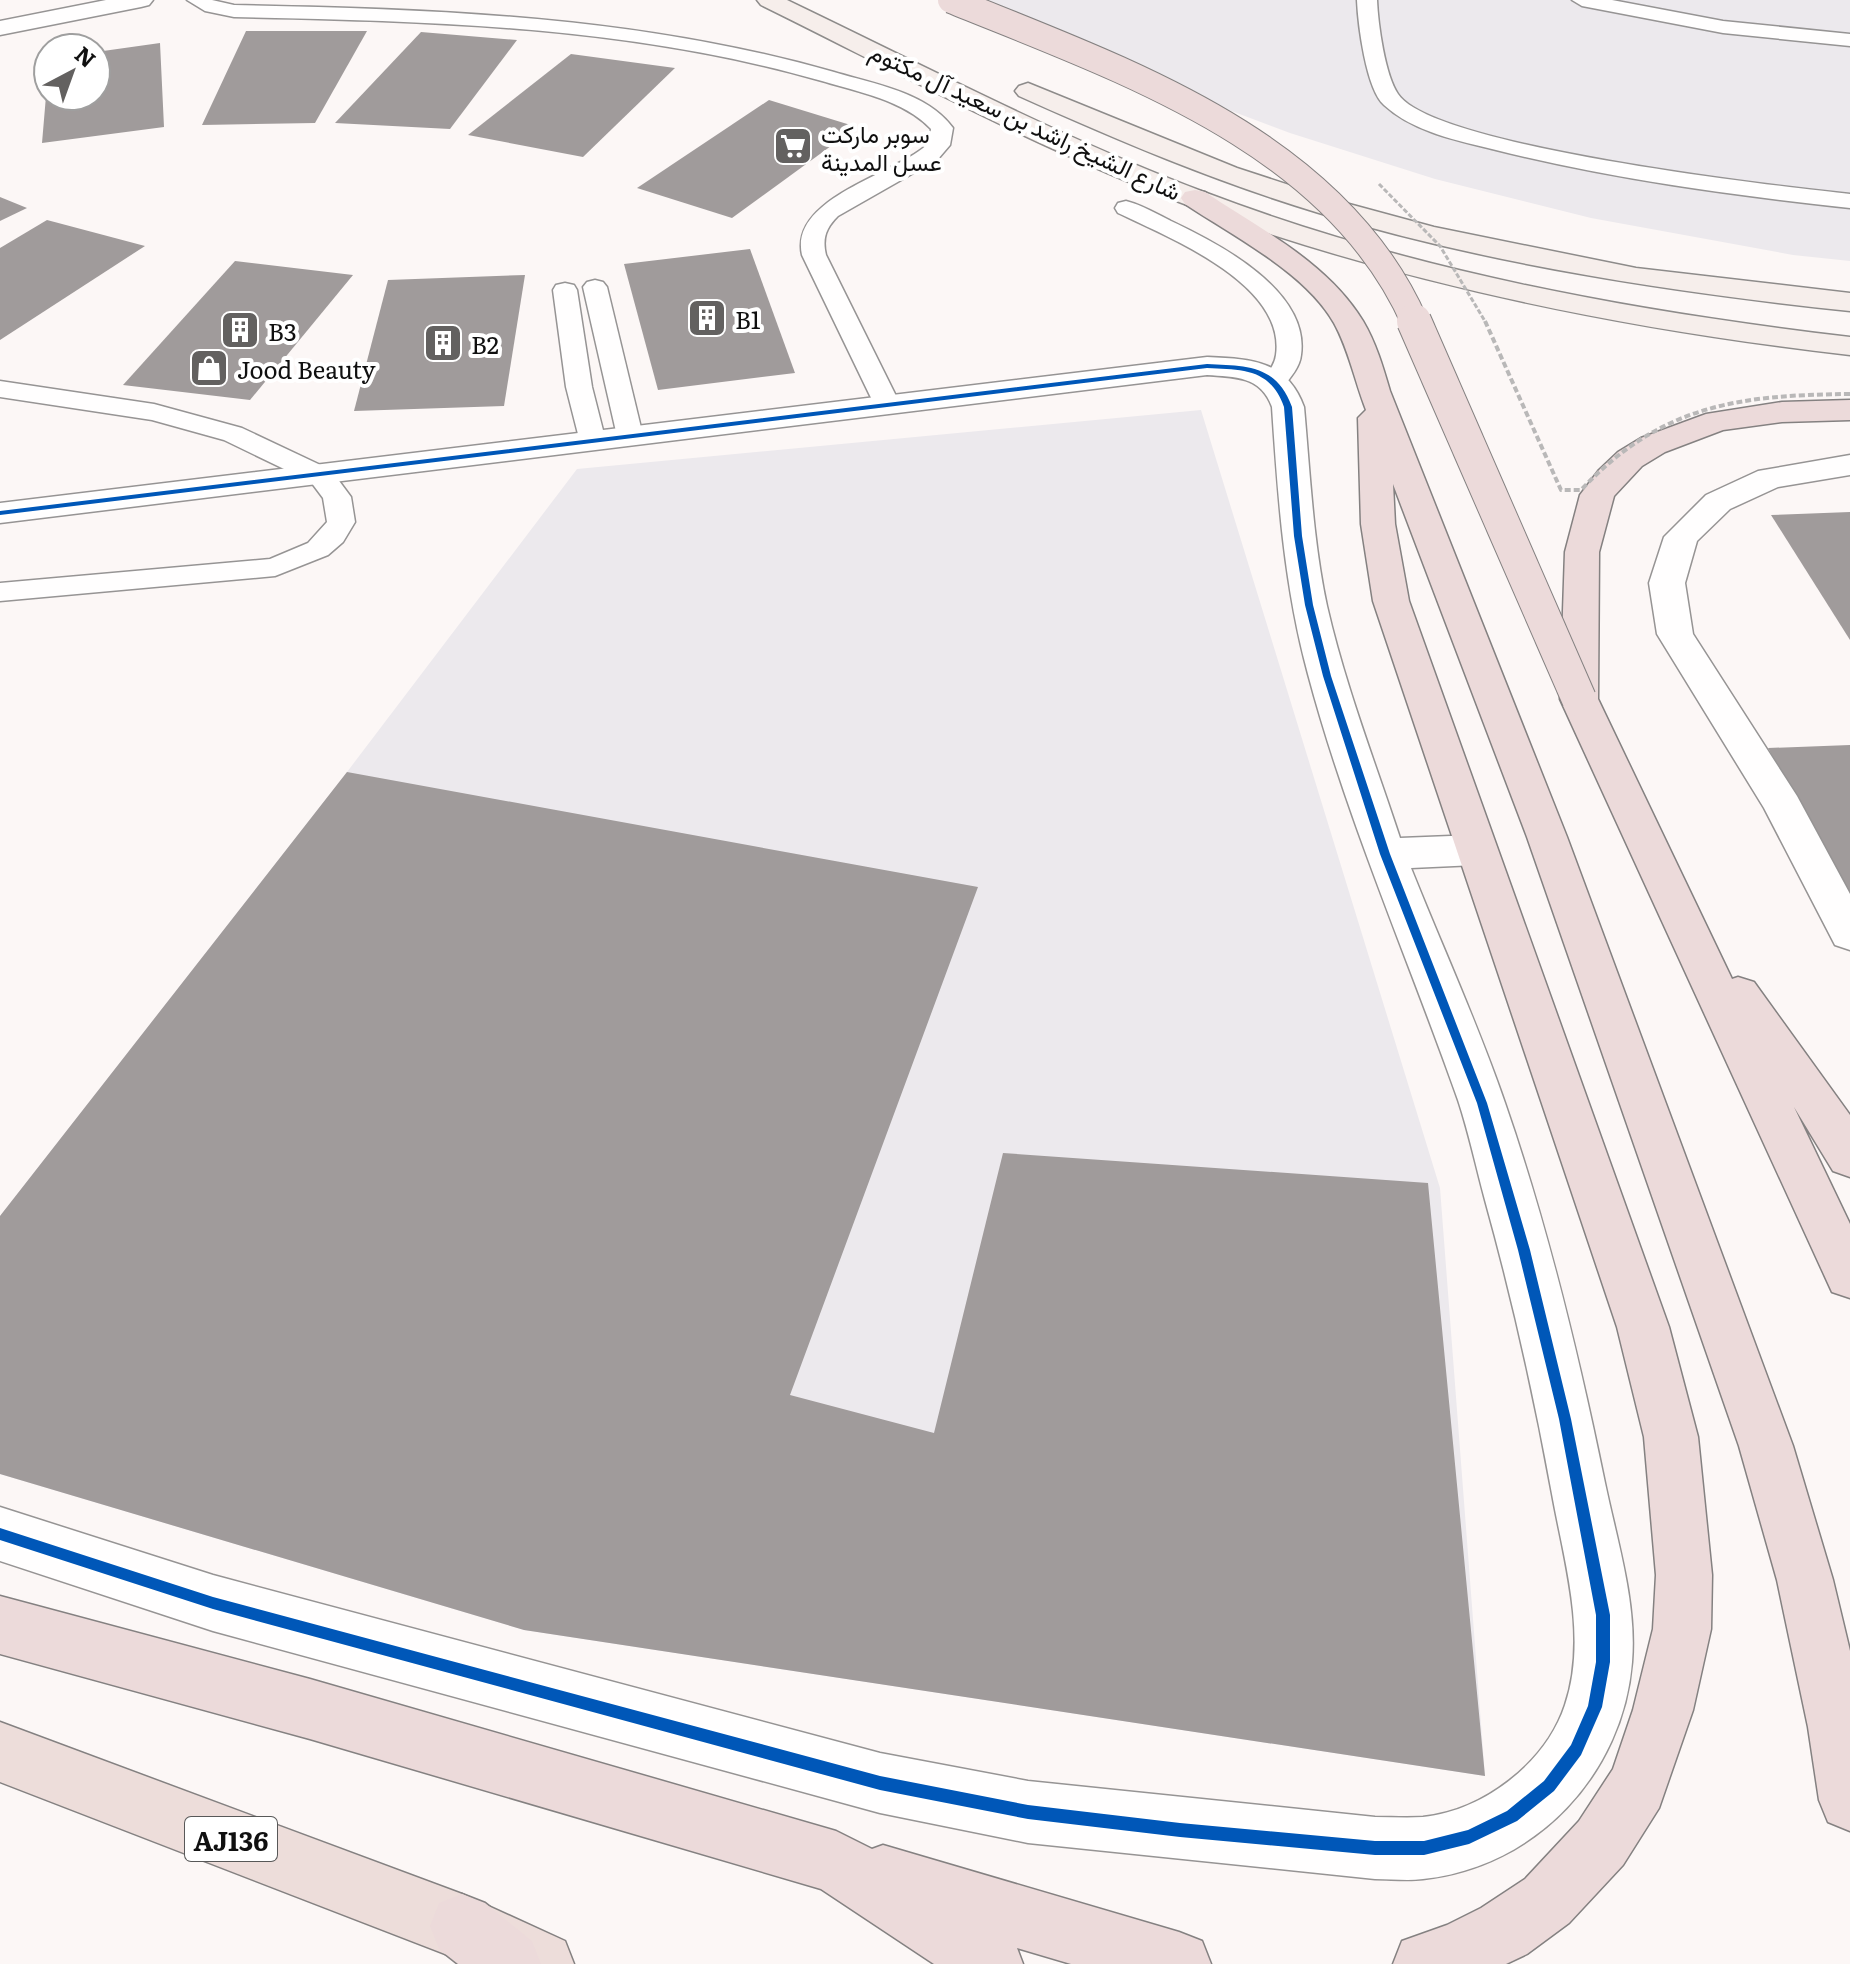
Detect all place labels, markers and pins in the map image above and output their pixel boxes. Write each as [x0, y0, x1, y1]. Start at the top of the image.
place label: سوبر ماركت عسل المدينة [821, 115, 942, 178]
supermarket icon: سوبر ماركت عسل المدينة [772, 125, 814, 167]
building icon: B1 [686, 297, 728, 339]
place label: B1 [735, 301, 761, 336]
building icon: B3 [219, 309, 261, 351]
place label: B3 [268, 313, 297, 348]
building icon: B2 [422, 322, 464, 364]
place label: B2 [471, 326, 499, 361]
shop icon: Jood Beauty [188, 347, 230, 389]
place label: Jood Beauty [237, 351, 376, 386]

